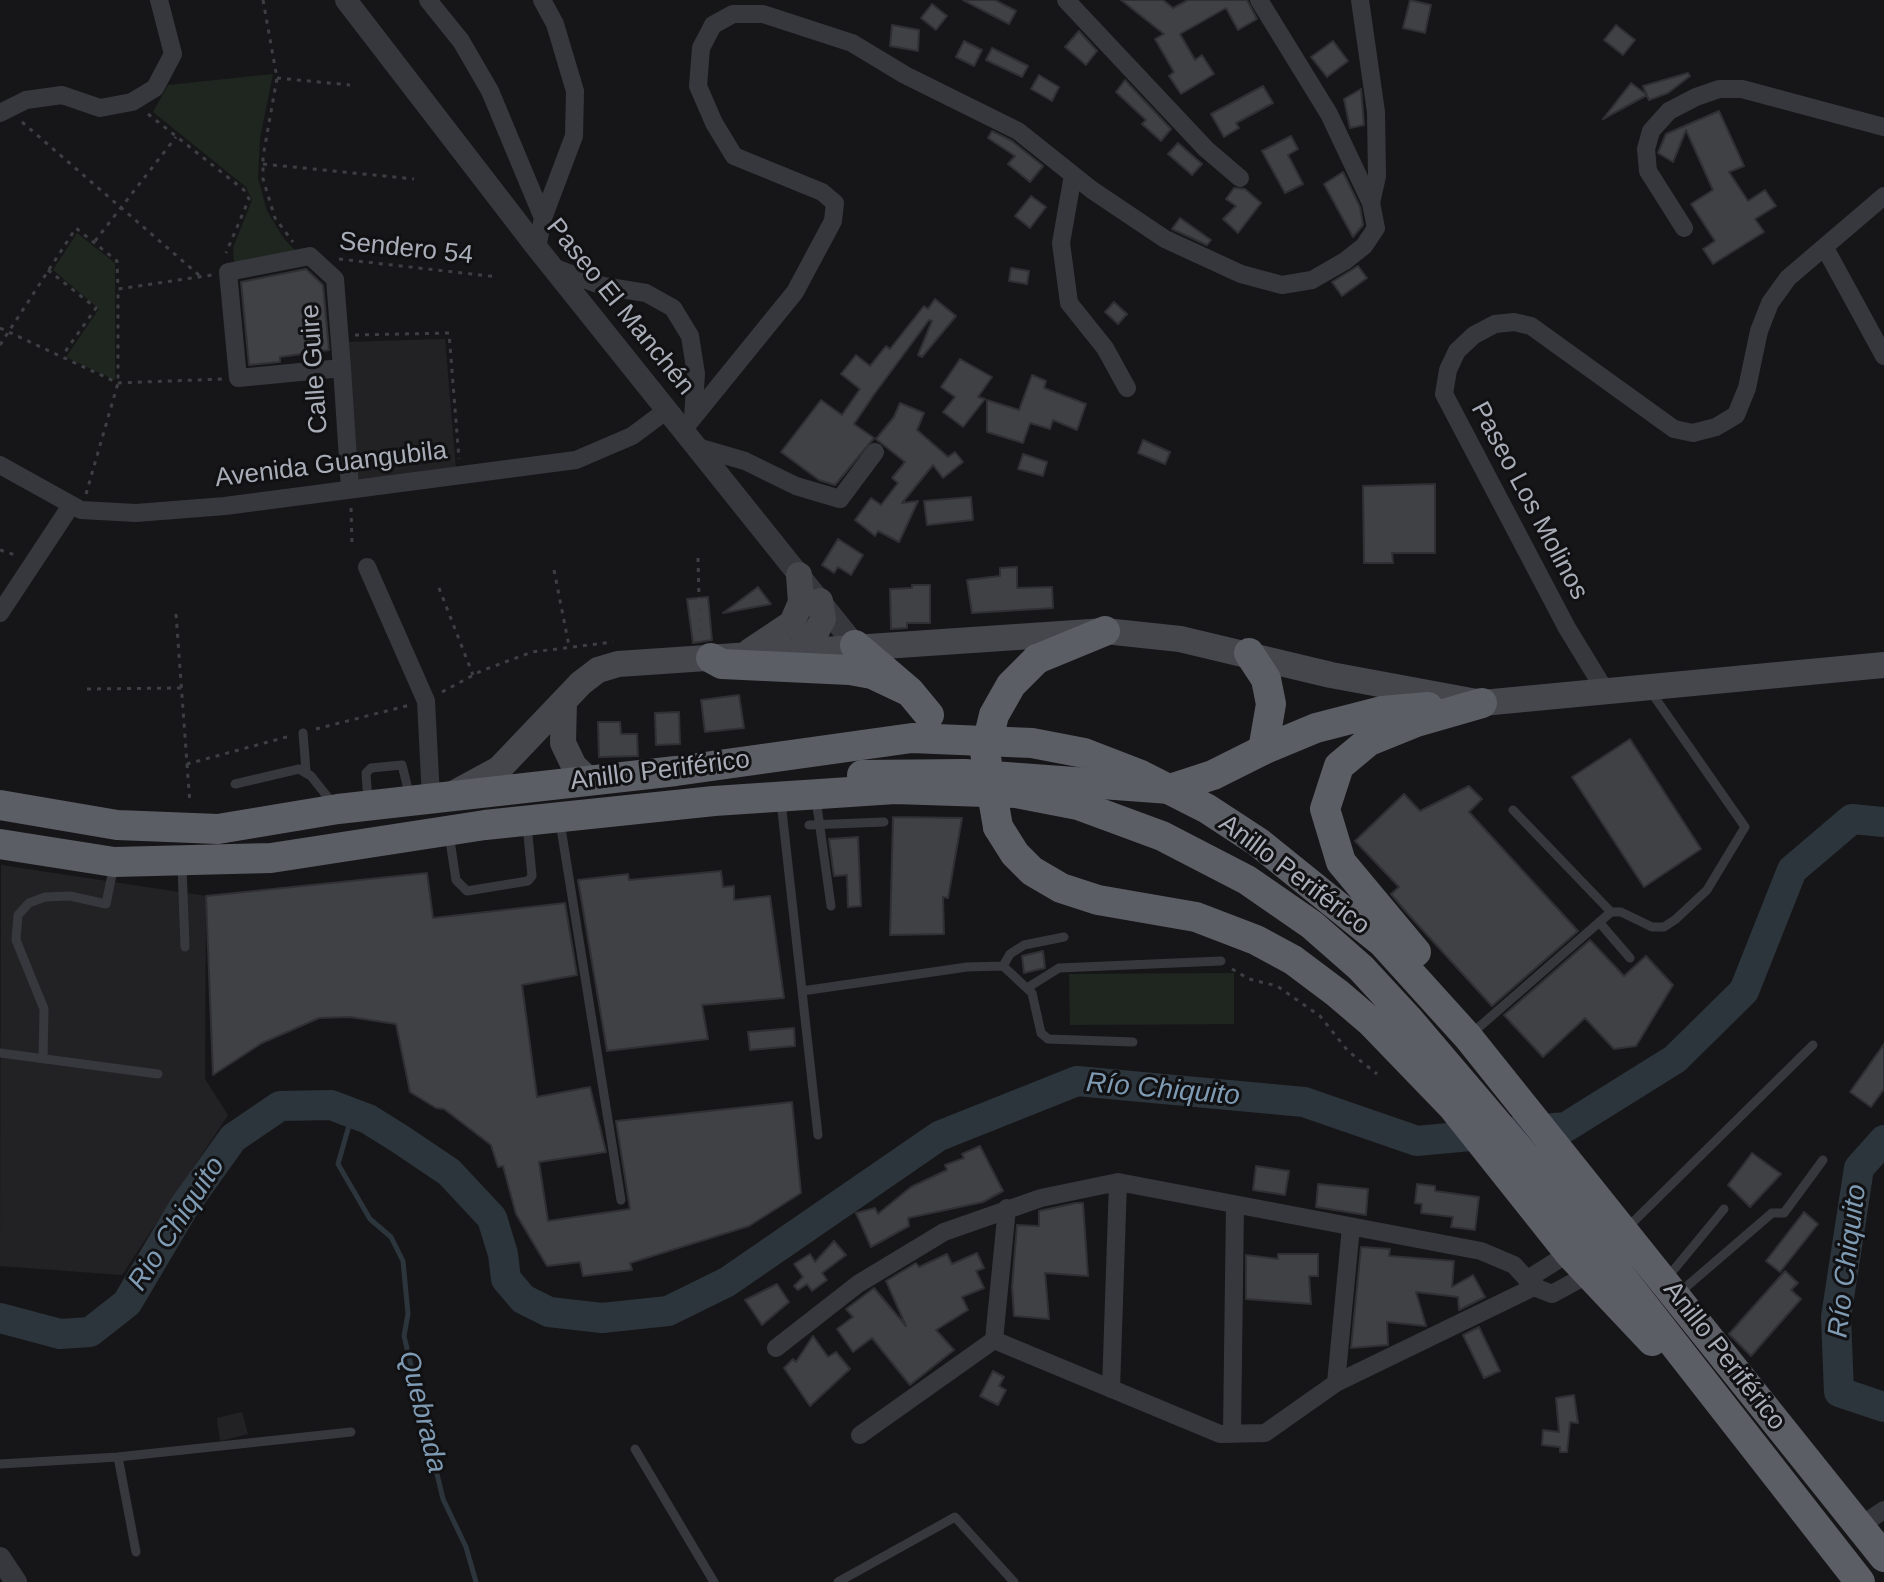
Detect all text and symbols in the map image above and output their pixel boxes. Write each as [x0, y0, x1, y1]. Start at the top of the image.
street label: Paseo El Manchén [539, 212, 701, 402]
street label: Sendero 54 [338, 226, 474, 272]
street label: Calle Guire [295, 303, 335, 435]
street label: Paseo Los Molinos [1464, 397, 1594, 605]
street label: Avenida Guangubila [213, 435, 449, 495]
street label: Anillo Periférico [568, 745, 752, 797]
street label: Anillo Periférico [1212, 808, 1376, 942]
water label: Río Chiquito [1085, 1067, 1241, 1113]
water label: Rio Chiquito [121, 1151, 233, 1297]
water label: Río Chiquito [1822, 1182, 1874, 1340]
street label: Anillo Periférico [1656, 1275, 1792, 1437]
water label: Quebrada [391, 1348, 453, 1476]

